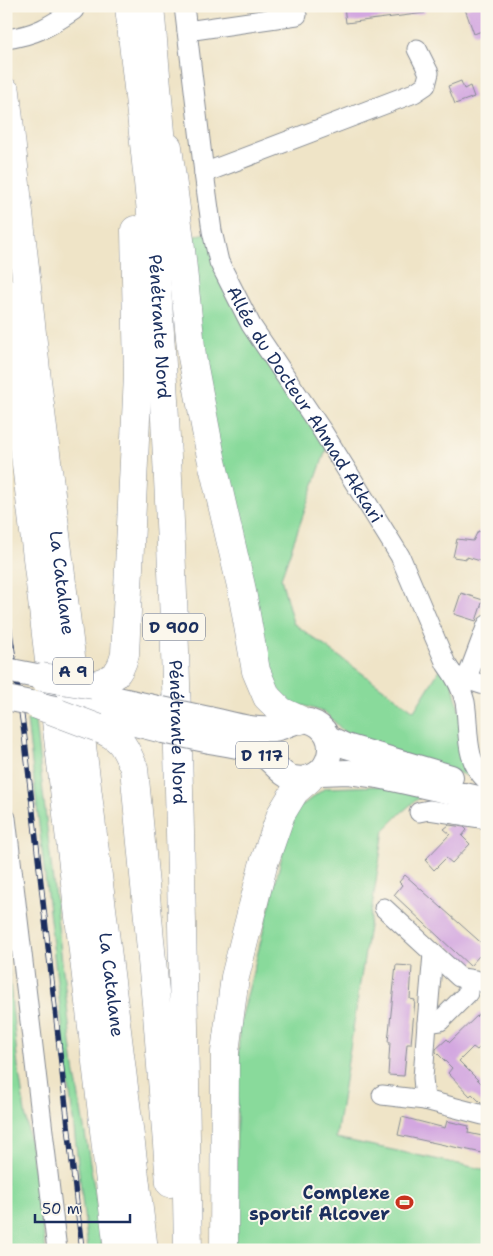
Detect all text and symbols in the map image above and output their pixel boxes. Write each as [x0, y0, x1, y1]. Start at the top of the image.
street label: Pénétrante Nord [143, 253, 176, 399]
street label: Allée du Docteur Ahmad Akkari [221, 282, 389, 527]
street label: La Catalane [44, 529, 80, 636]
road number: D 900 [143, 614, 205, 640]
road number: A 9 [53, 658, 93, 684]
street label: Pénétrante Nord [163, 659, 191, 805]
road number: D 117 [236, 742, 288, 768]
street label: La Catalane [93, 931, 130, 1038]
place label: Complexe sportif Alcover [249, 1181, 390, 1226]
scale bar [35, 1191, 130, 1223]
sports icon: Complexe sportif Alcover [394, 1193, 414, 1213]
text: 50 m [42, 1199, 80, 1219]

